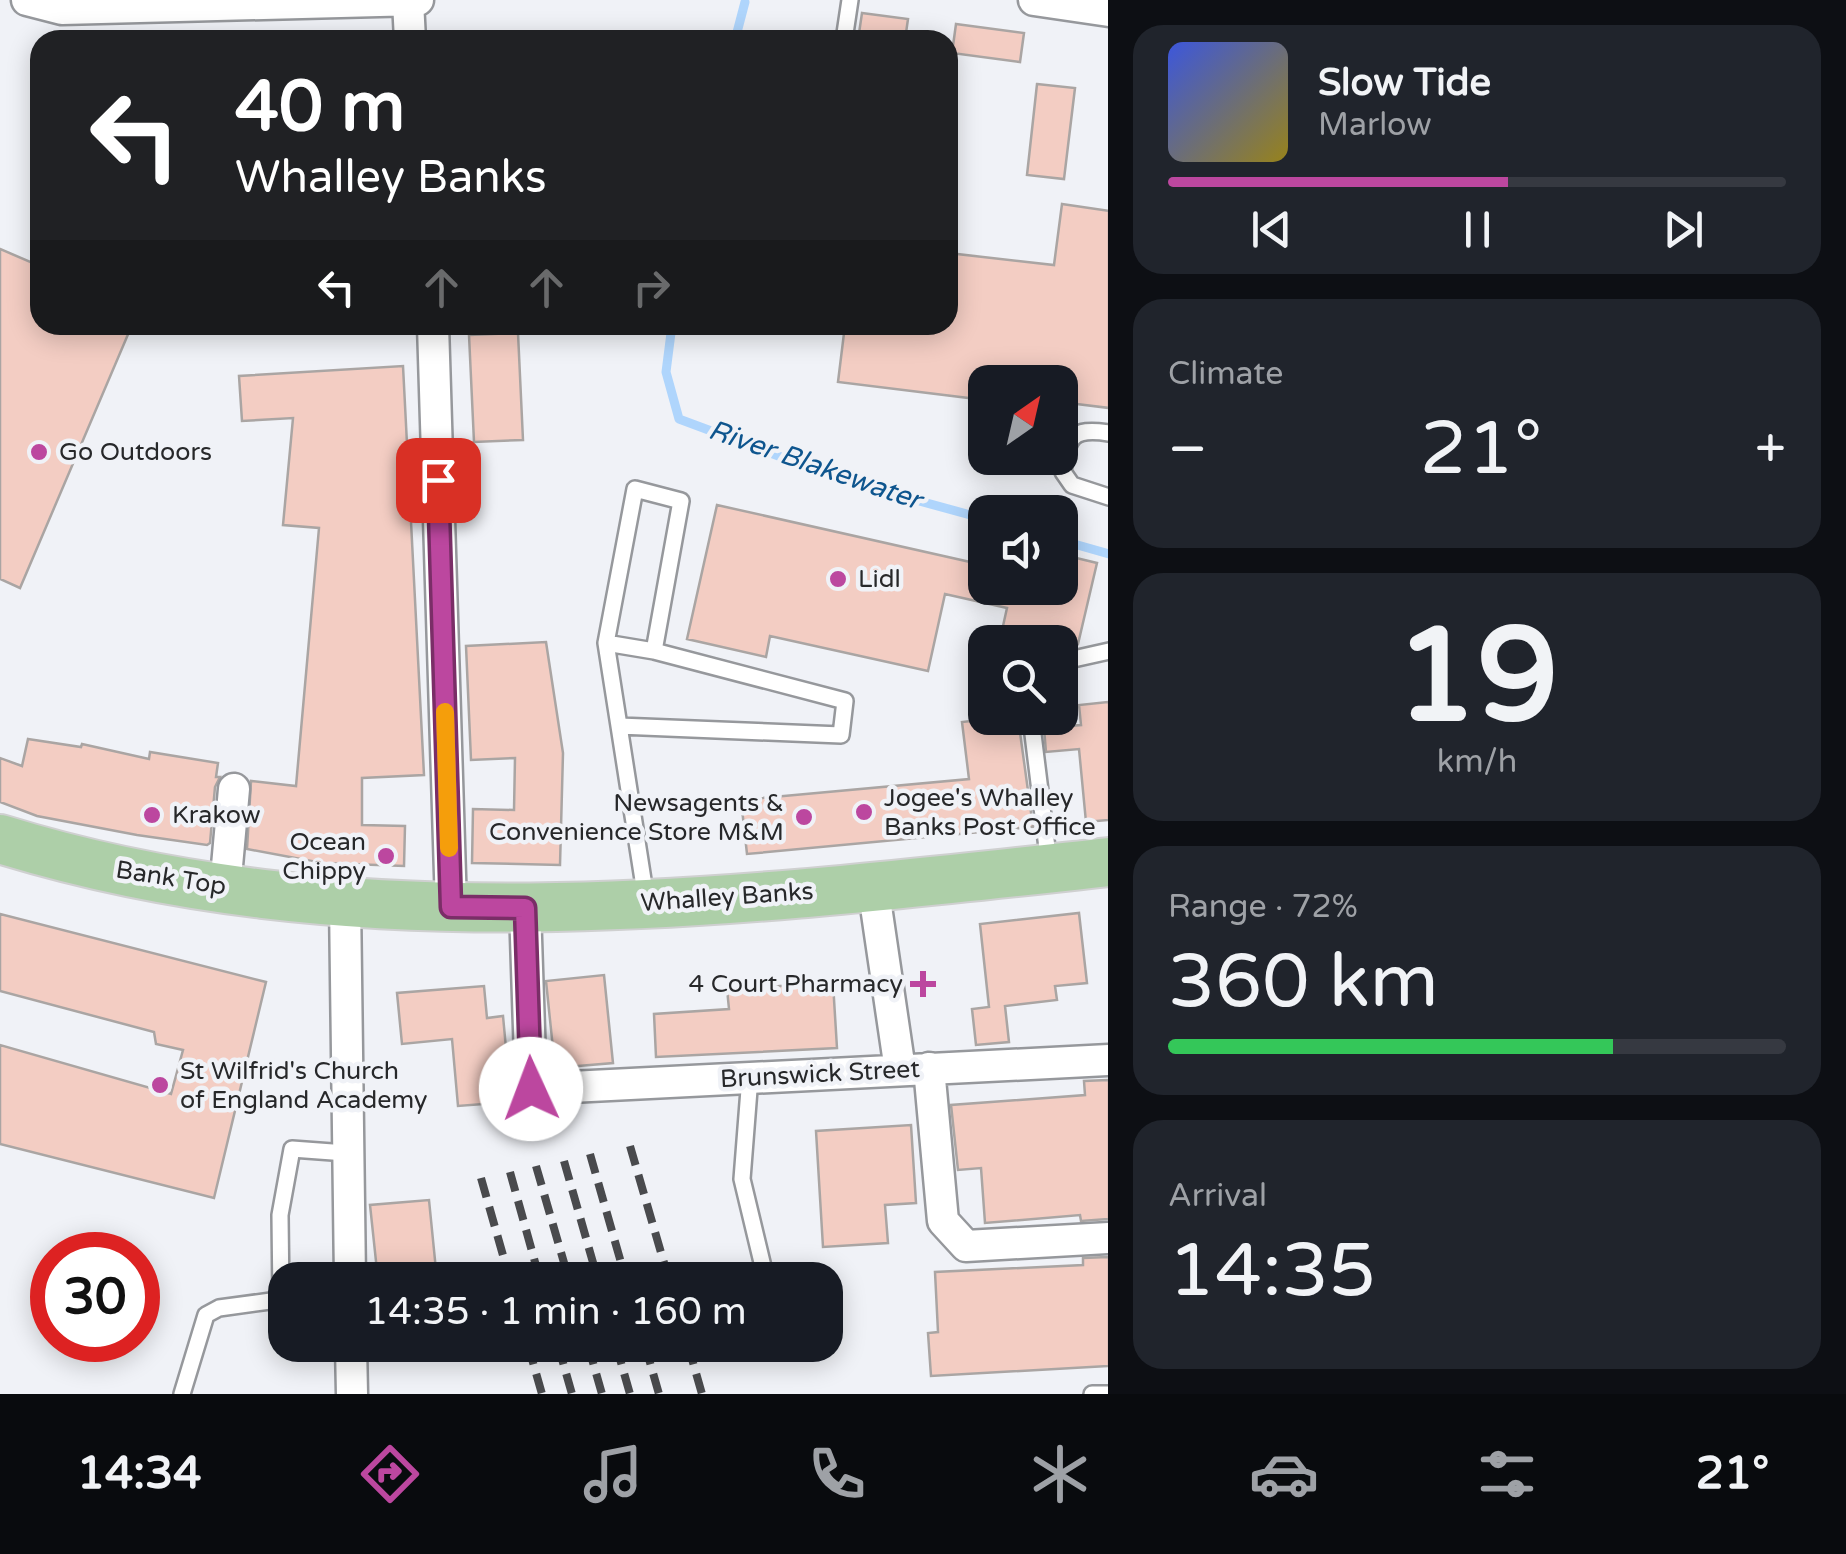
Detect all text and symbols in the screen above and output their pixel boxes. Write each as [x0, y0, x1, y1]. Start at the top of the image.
text: Slow Tide [1318, 60, 1491, 106]
text: 40 m [235, 66, 405, 150]
icon: left [70, 70, 200, 200]
text: Marlow [1318, 106, 1432, 144]
text: Whalley Banks [235, 151, 547, 205]
icon: previous [1244, 202, 1299, 257]
icon: pause [1450, 202, 1505, 257]
icon: next [1656, 202, 1711, 257]
icon: left [309, 260, 364, 315]
icon: ahead [414, 260, 469, 315]
icon: ahead [519, 260, 574, 315]
icon: right [624, 260, 679, 315]
text: Climate [1168, 355, 1283, 393]
north arrow [968, 365, 1078, 475]
map controls [968, 365, 1078, 735]
text: 21° [1420, 404, 1542, 494]
water label: River Blakewater [704, 413, 929, 518]
text: − [1168, 417, 1207, 483]
text: + [1755, 417, 1786, 483]
place label: Go Outdoors [59, 437, 212, 467]
pin [396, 438, 481, 523]
marker: Go Outdoors [28, 441, 50, 463]
icon: arrive [411, 453, 466, 508]
button: sound [968, 495, 1078, 605]
place label: Lidl [858, 564, 901, 594]
marker: Lidl [827, 568, 849, 590]
text: 19 [1395, 600, 1559, 756]
button: search [968, 625, 1078, 735]
text: km/h [1437, 743, 1517, 781]
place label: Jogee's Whalley Banks Post Office [884, 783, 1096, 842]
place label: Newsagents & Convenience Store M&M [489, 788, 784, 847]
place label: Krakow [172, 800, 261, 830]
marker: Jogee's Whalley Banks Post Office [853, 801, 875, 823]
marker: Krakow [141, 804, 163, 826]
marker: Newsagents & Convenience Store M&M [793, 806, 815, 828]
place label: Ocean Chippy [282, 827, 366, 886]
marker: Ocean Chippy [375, 845, 397, 867]
street label: Bank Top [114, 854, 228, 902]
street label: Whalley Banks [640, 876, 814, 918]
text: Range · 72% [1168, 888, 1358, 926]
text: 360 km [1168, 937, 1439, 1027]
place label: 4 Court Pharmacy [689, 969, 903, 999]
marker: 4 Court Pharmacy [912, 973, 934, 995]
position arrow [479, 1037, 583, 1141]
street label: Brunswick Street [719, 1054, 921, 1094]
place label: St Wilfrid's Church of England Academy [180, 1056, 427, 1115]
marker: St Wilfrid's Church of England Academy [149, 1074, 171, 1096]
text: Arrival [1168, 1177, 1267, 1215]
text: 14:35 [1168, 1226, 1376, 1316]
speed limit sign: 30 [30, 1232, 160, 1362]
text: 14:35 · 1 min · 160 m [364, 1289, 747, 1335]
icon: directions [355, 1439, 425, 1509]
icon: music [578, 1439, 648, 1509]
icon: phone [802, 1439, 872, 1509]
icon: climate [1025, 1439, 1095, 1509]
icon: car [1249, 1439, 1319, 1509]
icon: filters [1472, 1439, 1542, 1509]
text: 14:34 [77, 1447, 201, 1501]
text: 21° [1696, 1447, 1769, 1501]

